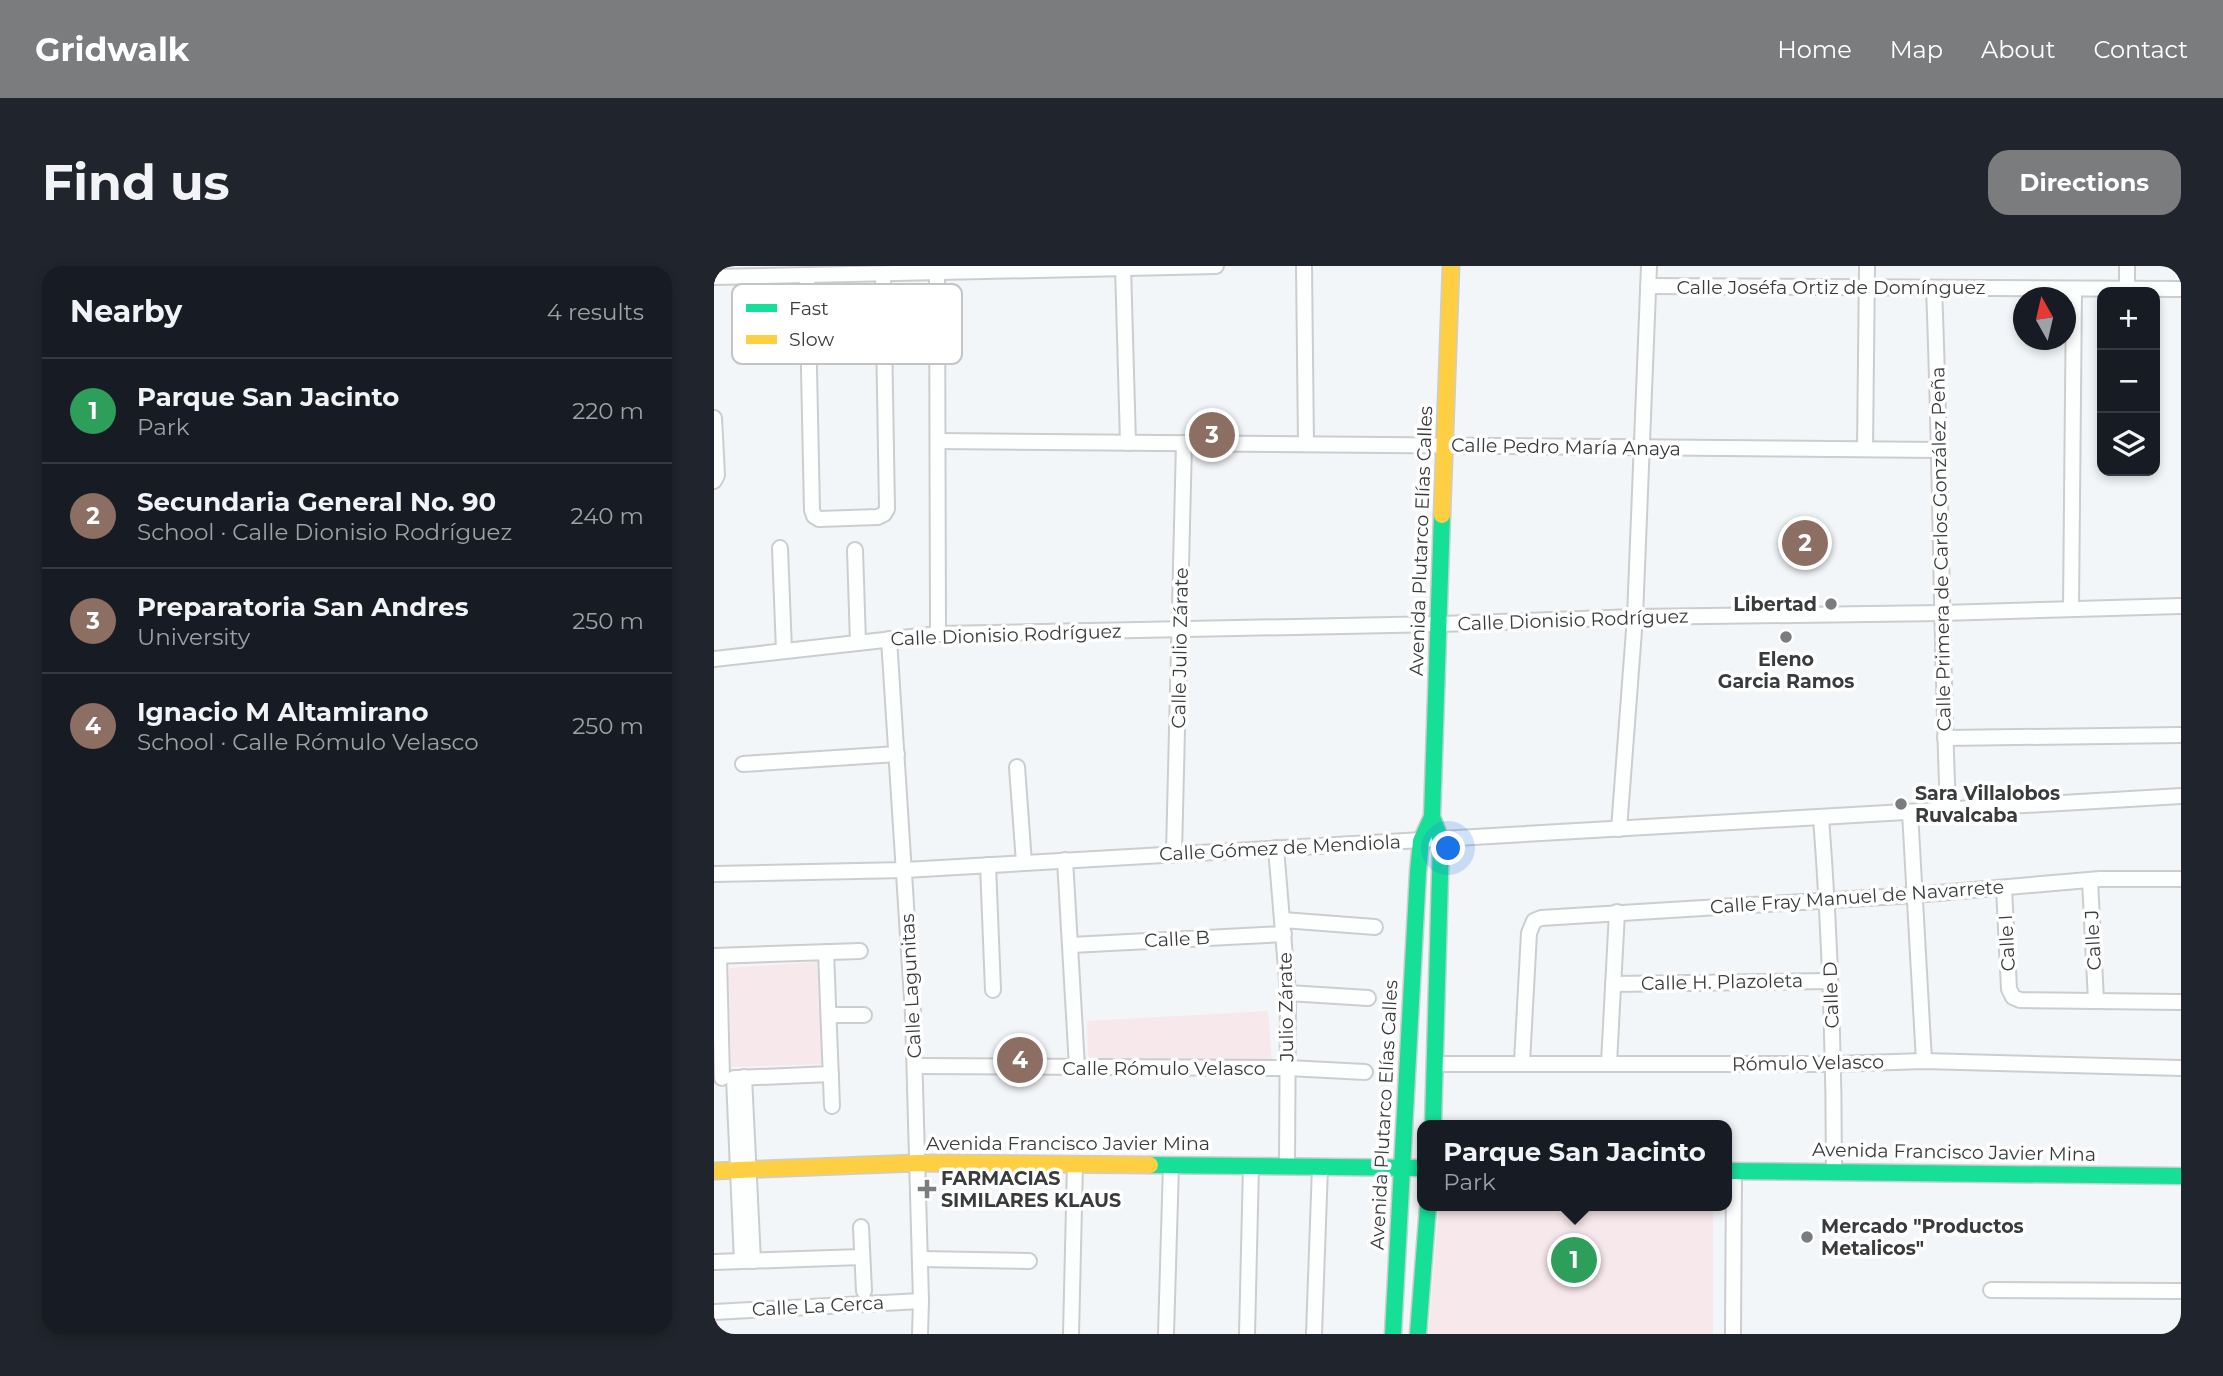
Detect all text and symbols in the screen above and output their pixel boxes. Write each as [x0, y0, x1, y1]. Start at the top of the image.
text: Gridwalk [35, 29, 189, 69]
text: Home [1777, 35, 1852, 64]
text: Map [1890, 35, 1943, 64]
text: About [1981, 35, 2055, 64]
text: Contact [2093, 35, 2188, 64]
button: Directions [1988, 150, 2181, 215]
text: Find us [42, 153, 230, 212]
street label: Calle Joséfa Ortiz de Domínguez [1676, 276, 1986, 299]
legend [732, 284, 962, 364]
north arrow [2013, 287, 2076, 350]
map controls [2097, 287, 2160, 476]
button: + [2097, 287, 2160, 350]
text: Nearby [70, 293, 182, 330]
text: Fast [789, 297, 829, 320]
text: 4 results [547, 298, 644, 326]
text: Slow [789, 328, 834, 351]
button: − [2097, 350, 2160, 413]
street label: Calle Primera de Carlos González Peña [1926, 366, 1956, 732]
text: Parque San Jacinto [137, 381, 399, 413]
text: 1 [88, 397, 98, 425]
text: 220 m [572, 397, 644, 425]
street label: Avenida Plutarco Elías Calles [1405, 405, 1437, 677]
pin: 3 [1189, 409, 1235, 461]
text: Park [137, 413, 190, 441]
button: layers [2097, 413, 2160, 476]
street label: Calle Pedro María Anaya [1451, 433, 1681, 461]
text: Secundaria General No. 90 [137, 486, 496, 518]
text: 2 [86, 502, 100, 530]
text: 240 m [571, 502, 644, 530]
pin: 2 [1782, 517, 1828, 569]
text: School · Calle Dionisio Rodríguez [137, 518, 512, 546]
street label: Calle Julio Zárate [1167, 567, 1193, 729]
text: Preparatoria San Andres [137, 591, 469, 623]
place label: Libertad [1733, 593, 1817, 616]
marker: Libertad [1823, 596, 1839, 612]
street label: Calle Dionisio Rodríguez [1457, 604, 1689, 636]
text: 3 [86, 607, 100, 635]
text: 250 m [572, 607, 644, 635]
street label: Calle Dionisio Rodríguez [890, 619, 1122, 651]
text: University [137, 623, 250, 651]
marker: Eleno Garcia Ramos [1778, 629, 1794, 645]
place label: Eleno Garcia Ramos [1718, 648, 1854, 693]
text: Ignacio M Altamirano [137, 696, 429, 728]
text: 4 [85, 712, 101, 740]
text: 250 m [572, 712, 644, 740]
text: School · Calle Rómulo Velasco [137, 728, 479, 756]
place label: Sara Villalobos Ruvalcaba [1915, 782, 2060, 827]
marker: Sara Villalobos Ruvalcaba [1893, 796, 1909, 812]
street label: Calle Gómez de Mendiola [1159, 830, 1401, 866]
your location [1431, 831, 1465, 865]
street label: Calle Fray Manuel de Navarrete [1709, 875, 2005, 919]
street label: Calle J [2080, 909, 2106, 971]
street label: Calle Lagunitas [896, 913, 926, 1059]
street label: Calle I [1994, 914, 2020, 972]
street label: Calle B [1144, 926, 1210, 952]
street label: Julio Zárate [1274, 952, 1298, 1063]
street label: Calle D [1818, 961, 1844, 1029]
street label: Calle H. Plazoleta [1641, 969, 1803, 995]
street label: Avenida Plutarco Elías Calles [1365, 979, 1403, 1251]
pin: 4 [997, 1034, 1043, 1086]
street label: Rómulo Velasco [1732, 1050, 1884, 1076]
street label: Calle Rómulo Velasco [1062, 1057, 1266, 1080]
popup [1417, 1120, 1732, 1211]
street label: Avenida Francisco Javier Mina [926, 1132, 1210, 1155]
text: Parque San Jacinto [1443, 1136, 1706, 1168]
street label: Avenida Francisco Javier Mina [1812, 1138, 2096, 1166]
place label: FARMACIAS SIMILARES KLAUS [941, 1167, 1121, 1212]
text: Park [1443, 1168, 1496, 1196]
marker: FARMACIAS SIMILARES KLAUS [919, 1181, 935, 1197]
place label: Mercado "Productos Metalicos" [1821, 1215, 2024, 1260]
marker: Mercado "Productos Metalicos" [1799, 1229, 1815, 1245]
pin: 1 [1551, 1234, 1597, 1286]
street label: Calle La Cerca [751, 1291, 885, 1321]

